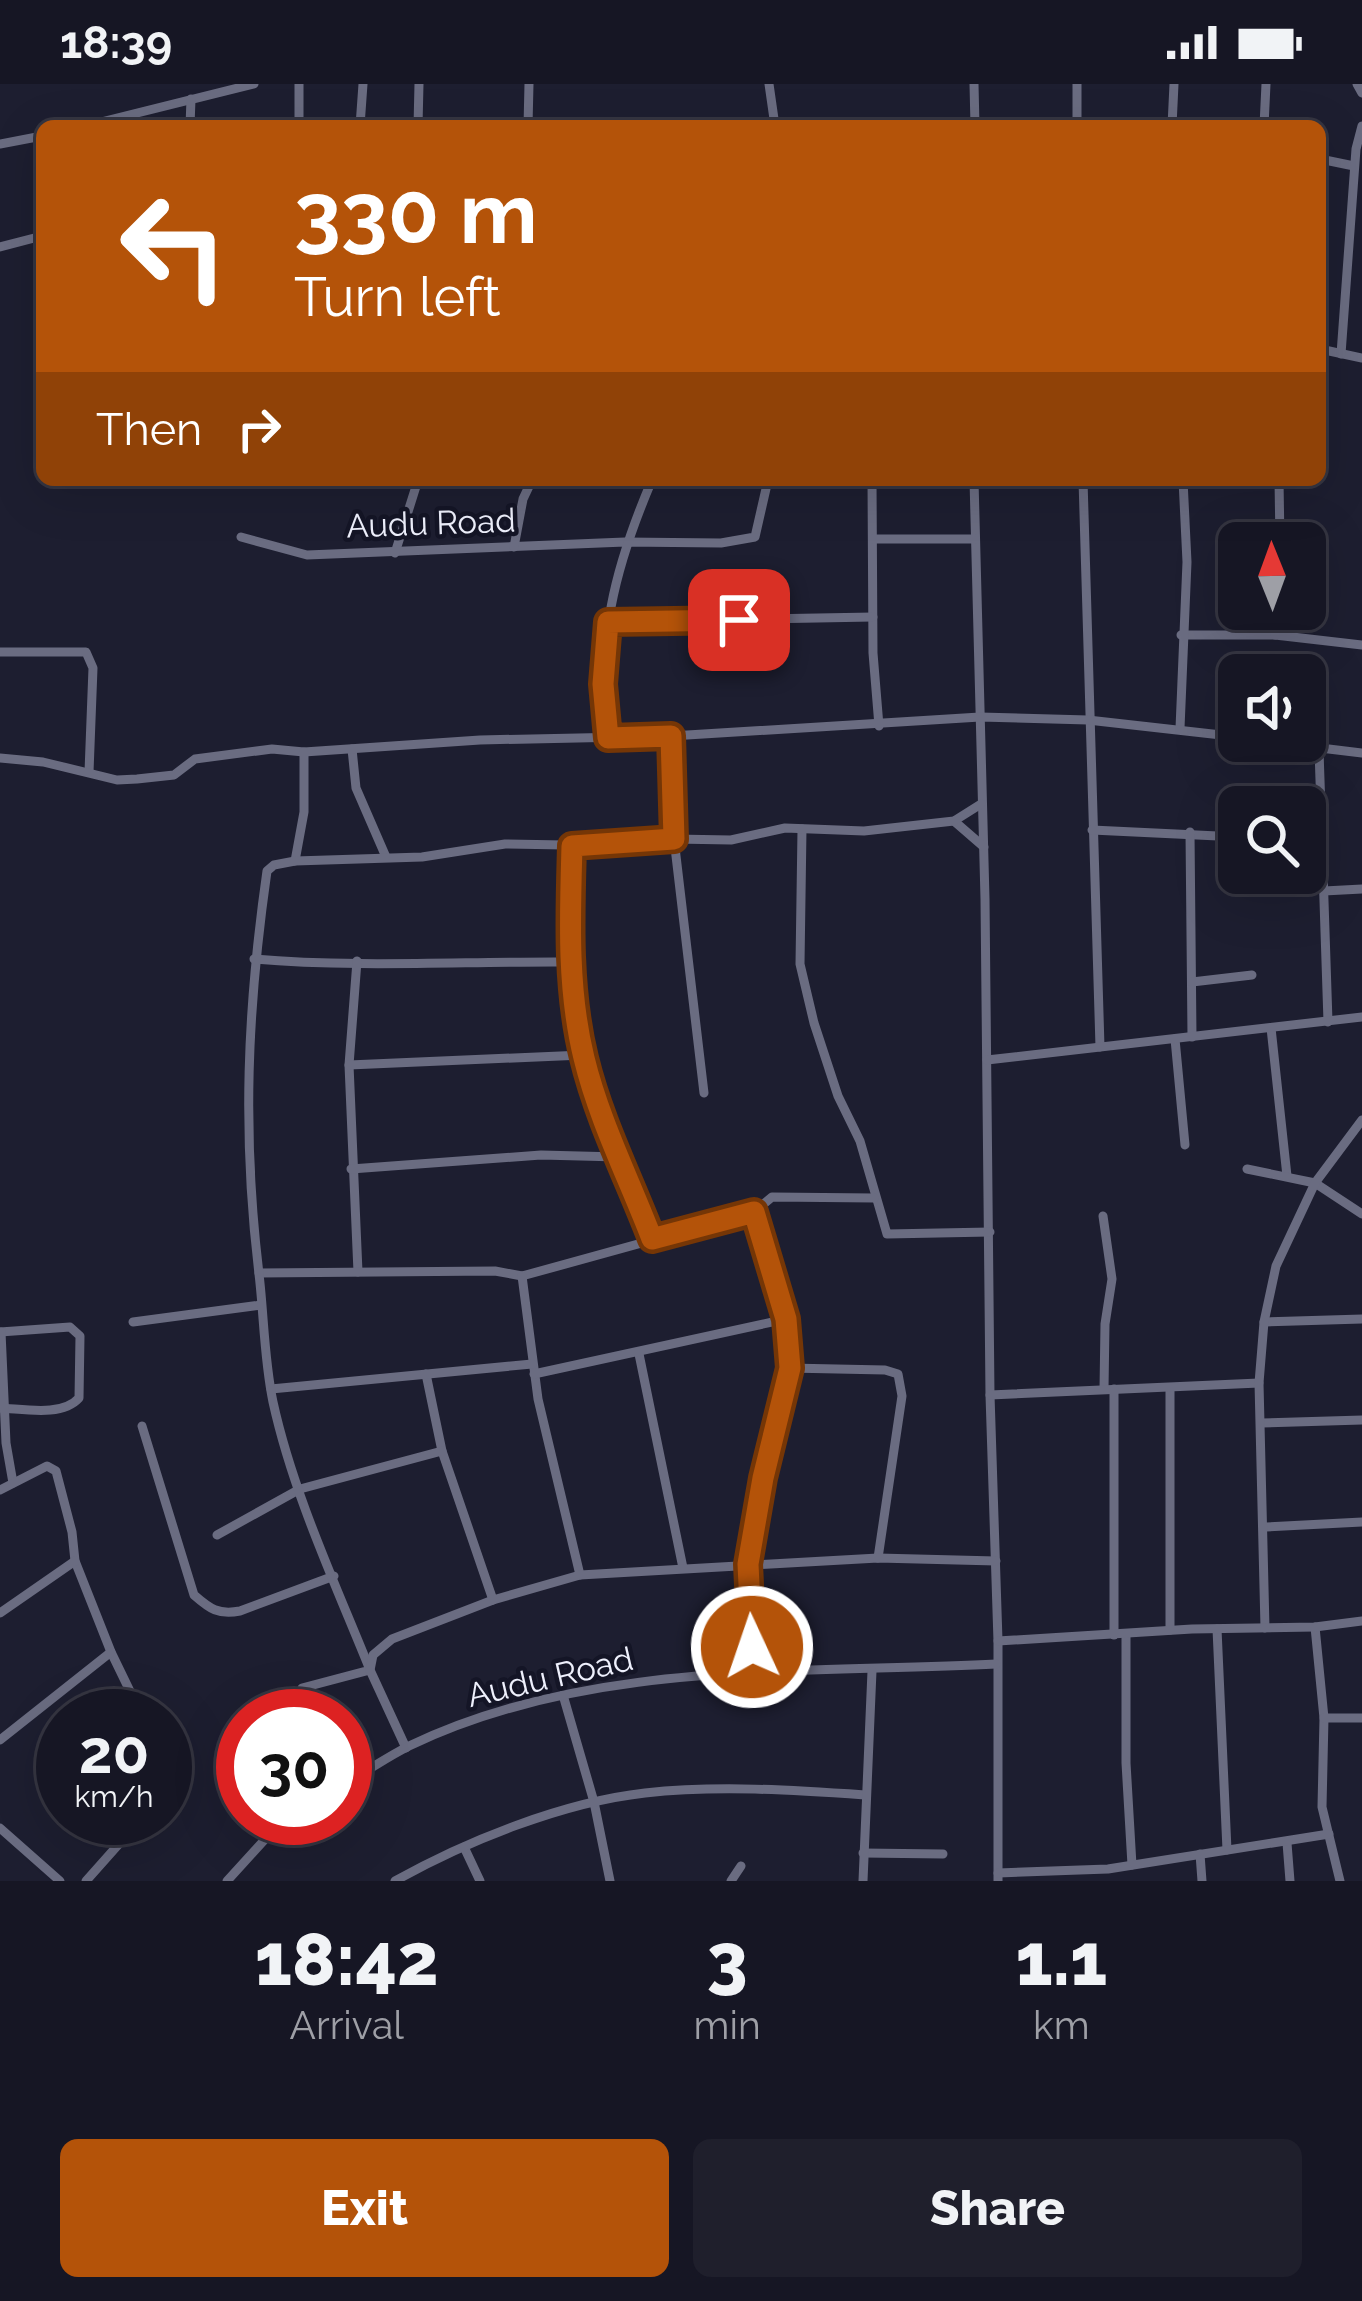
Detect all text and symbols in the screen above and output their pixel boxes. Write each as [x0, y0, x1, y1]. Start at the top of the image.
text: 18:39 [60, 16, 172, 69]
text: 330 m [294, 164, 538, 263]
icon: left [96, 168, 252, 324]
text: Turn left [294, 265, 501, 329]
icon: right [226, 396, 292, 462]
text: Then [96, 403, 202, 456]
street label: Audu Road [346, 501, 516, 545]
north arrow [1218, 522, 1326, 630]
map controls [1218, 522, 1326, 894]
pin [688, 569, 790, 671]
icon: arrive [706, 587, 772, 653]
button: sound [1218, 654, 1326, 762]
button: search [1218, 786, 1326, 894]
position arrow [689, 1584, 815, 1710]
street label: Audu Road [463, 1639, 637, 1715]
speed limit sign: 30 [216, 1689, 372, 1845]
text: 20 [79, 1717, 149, 1787]
text: km/h [74, 1779, 154, 1814]
text: 18:42 [255, 1917, 439, 2002]
text: 3 [707, 1917, 748, 2002]
text: 1.1 [1015, 1917, 1107, 2002]
text: Arrival [290, 2002, 404, 2048]
text: min [694, 2002, 761, 2048]
text: km [1033, 2002, 1090, 2048]
button: Exit [60, 2139, 669, 2277]
button: Share [693, 2139, 1302, 2277]

